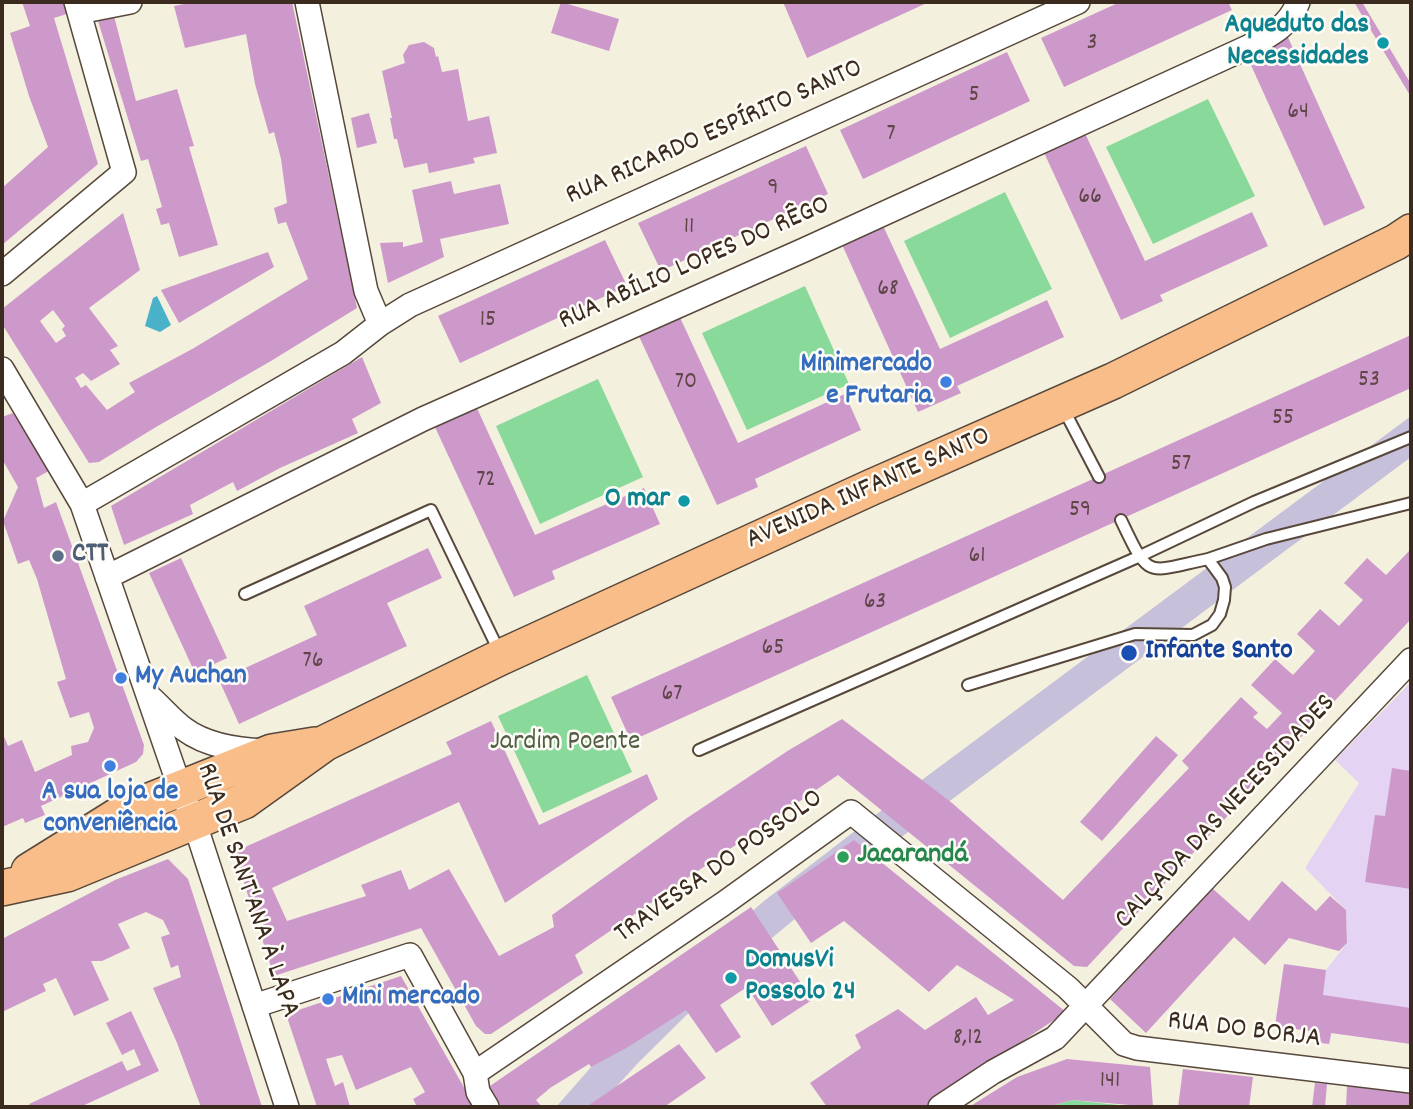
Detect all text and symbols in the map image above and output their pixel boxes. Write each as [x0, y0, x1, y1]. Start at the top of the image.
place label: Aqueduto das Necessidades [1224, 10, 1369, 76]
house number: 3 [1087, 31, 1097, 59]
marker: Aqueduto das Necessidades [1375, 35, 1391, 51]
street label: RUA RICARDO ESPÍRITO SANTO [561, 53, 869, 215]
house number: 5 [968, 83, 980, 111]
house number: 64 [1287, 100, 1309, 128]
house number: 7 [886, 122, 896, 150]
house number: 9 [768, 176, 778, 204]
house number: 66 [1078, 185, 1102, 213]
street label: RUA ABÍLIO LOPES DO RÊGO [554, 190, 836, 340]
house number: 11 [684, 215, 694, 243]
house number: 68 [877, 277, 899, 305]
house number: 15 [480, 308, 496, 336]
place label: Minimercado e Frutaria [800, 349, 932, 415]
house number: 53 [1358, 368, 1380, 396]
house number: 70 [675, 370, 697, 398]
marker: Minimercado e Frutaria [938, 374, 954, 390]
house number: 55 [1272, 406, 1294, 434]
street label: AVENIDA INFANTE SANTO [742, 421, 996, 559]
house number: 57 [1171, 452, 1191, 480]
house number: 72 [476, 468, 496, 496]
place label: O mar [605, 484, 670, 518]
marker: O mar [676, 493, 692, 509]
house number: 59 [1069, 498, 1091, 526]
place label: CTT [72, 539, 108, 573]
house number: 61 [968, 544, 986, 572]
marker: CTT [50, 548, 66, 564]
house number: 63 [864, 590, 886, 618]
house number: 65 [762, 636, 784, 664]
place label: Infante Santo [1145, 636, 1293, 670]
marker: Infante Santo [1119, 643, 1139, 663]
house number: 76 [303, 649, 323, 677]
place label: My Auchan [135, 661, 247, 695]
marker: My Auchan [113, 670, 129, 686]
house number: 67 [662, 682, 682, 710]
street label: CALÇADA DAS NECESSIDADES [1109, 688, 1345, 938]
park label: Jardim Poente [490, 727, 640, 761]
marker: A sua loja de conveniência [102, 758, 118, 774]
street label: RUA DE SANT'ANA À LAPA [187, 759, 305, 1023]
place label: A sua loja de conveniência [42, 777, 178, 843]
street label: TRAVESSA DO POSSOLO [609, 783, 831, 953]
place label: Jacarandá [857, 840, 968, 874]
marker: Jacarandá [835, 849, 851, 865]
place label: DomusVi Possolo 24 [745, 945, 856, 1011]
marker: DomusVi Possolo 24 [723, 970, 739, 986]
place label: Mini mercado [342, 982, 480, 1016]
marker: Mini mercado [320, 991, 336, 1007]
street label: RUA DO BORJA [1165, 1006, 1323, 1058]
house number: 8,12 [953, 1026, 983, 1054]
house number: 141 [1100, 1069, 1120, 1097]

